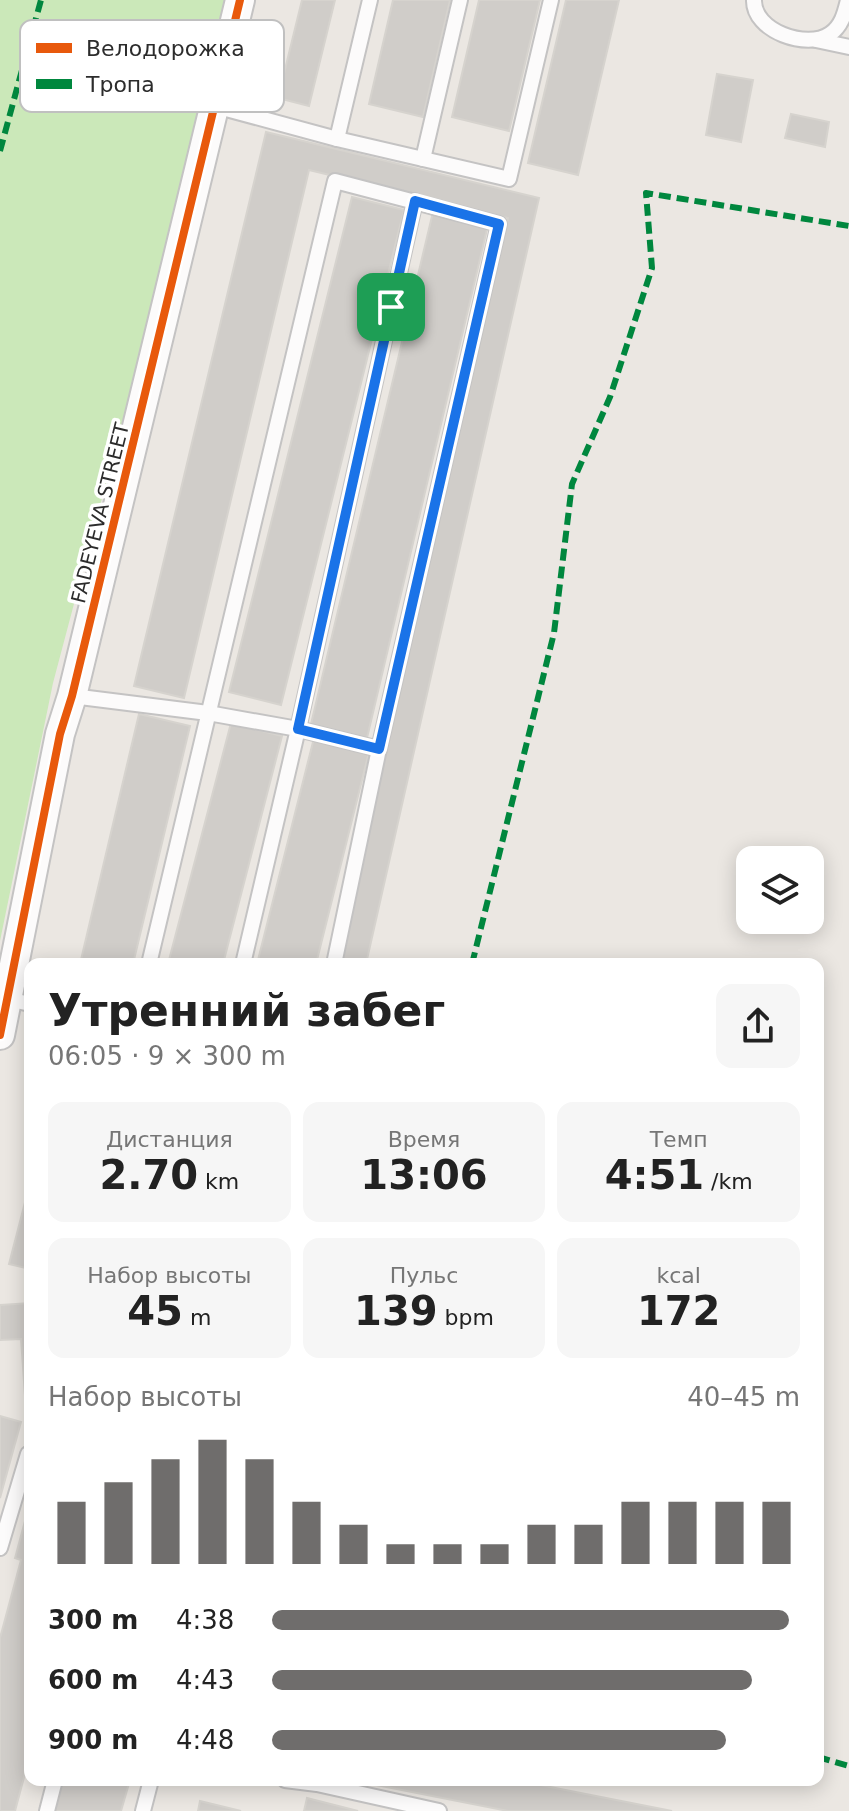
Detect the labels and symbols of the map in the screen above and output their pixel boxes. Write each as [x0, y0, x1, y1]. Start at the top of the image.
legend [20, 20, 284, 112]
text: Велодорожка [86, 36, 245, 61]
text: Тропа [85, 72, 155, 97]
pin [357, 273, 425, 341]
street label: FADEYEVA STREET [66, 420, 134, 606]

